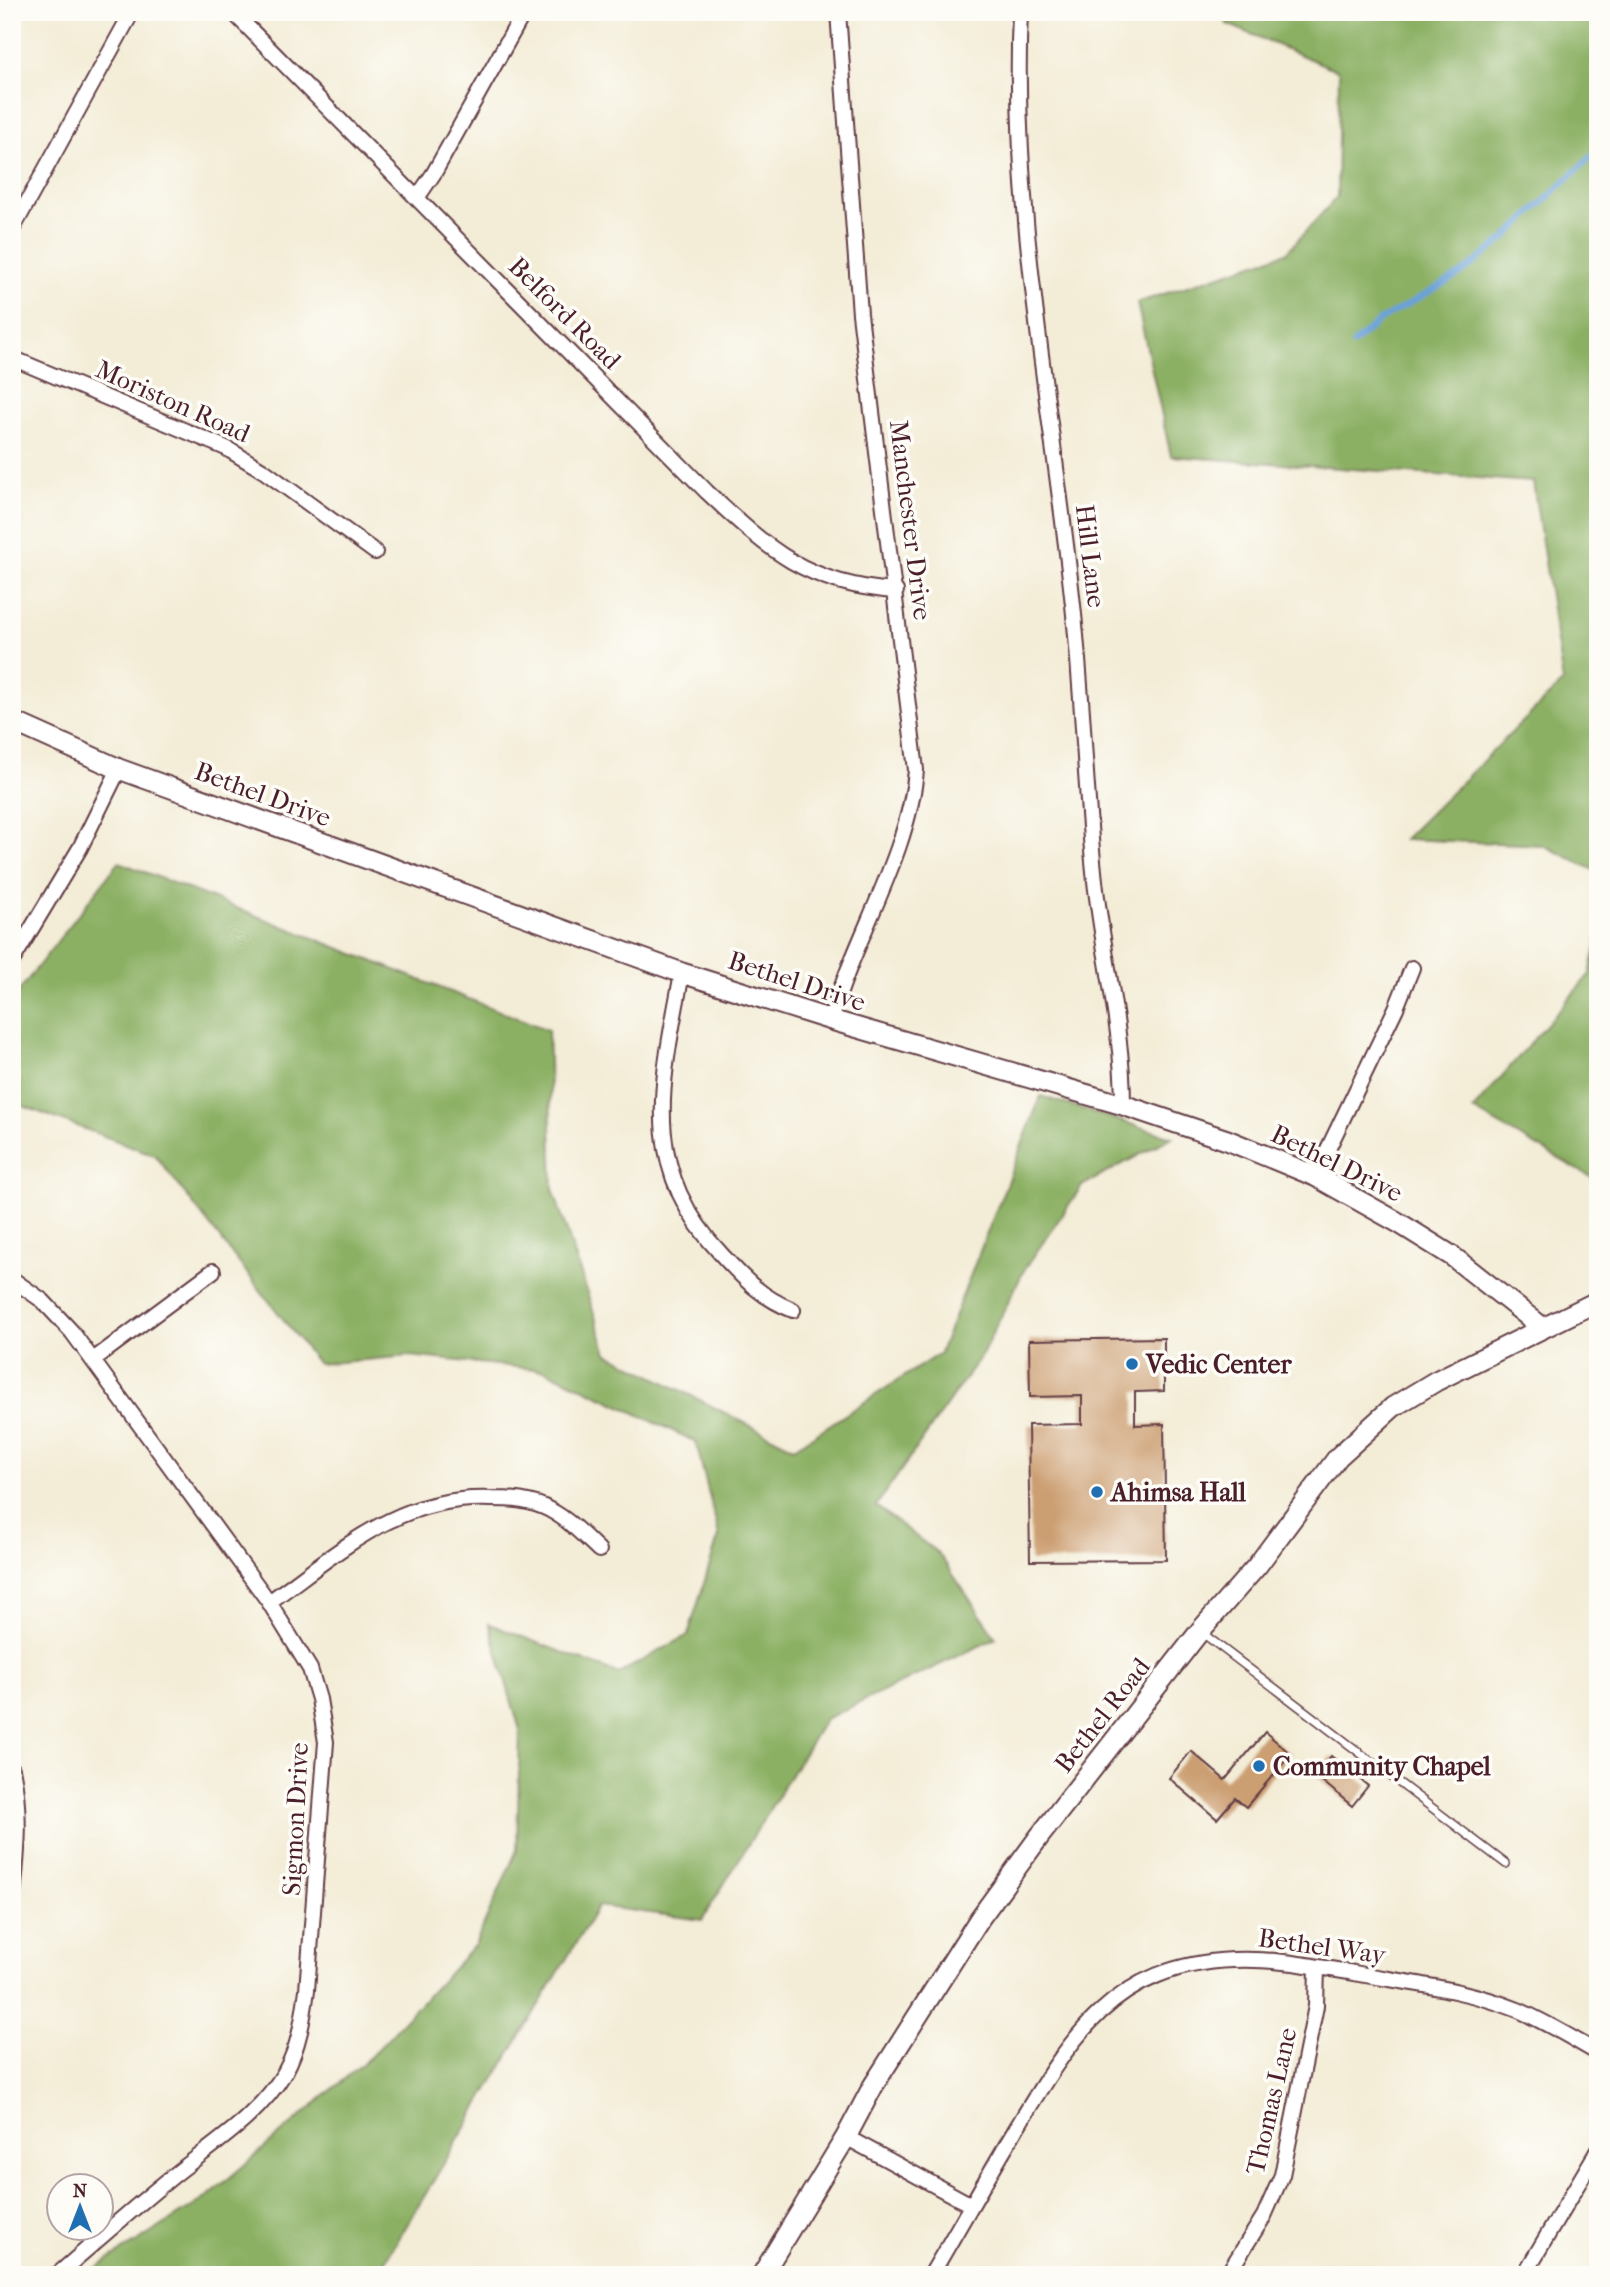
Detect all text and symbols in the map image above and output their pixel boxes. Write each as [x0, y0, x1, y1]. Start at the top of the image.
street label: Belford Road [502, 251, 628, 377]
street label: Moriston Road [91, 354, 256, 450]
street label: Manchester Drive [883, 418, 938, 622]
street label: Hill Lane [1069, 503, 1112, 610]
street label: Bethel Drive [191, 756, 335, 833]
street label: Bethel Drive [724, 945, 870, 1018]
street label: Bethel Drive [1266, 1118, 1408, 1209]
place label: Vedic Center [1145, 1349, 1292, 1380]
marker: Vedic Center [1124, 1356, 1140, 1372]
place label: Ahimsa Hall [1109, 1477, 1247, 1508]
marker: Ahimsa Hall [1089, 1484, 1105, 1500]
street label: Bethel Road [1048, 1651, 1157, 1779]
street label: Sigmon Drive [276, 1741, 315, 1897]
place label: Community Chapel [1273, 1751, 1492, 1782]
marker: Community Chapel [1251, 1758, 1267, 1774]
street label: Bethel Way [1256, 1922, 1389, 1971]
street label: Thomas Lane [1240, 2024, 1303, 2178]
north arrow [46, 2172, 116, 2242]
text: N [73, 2180, 88, 2202]

